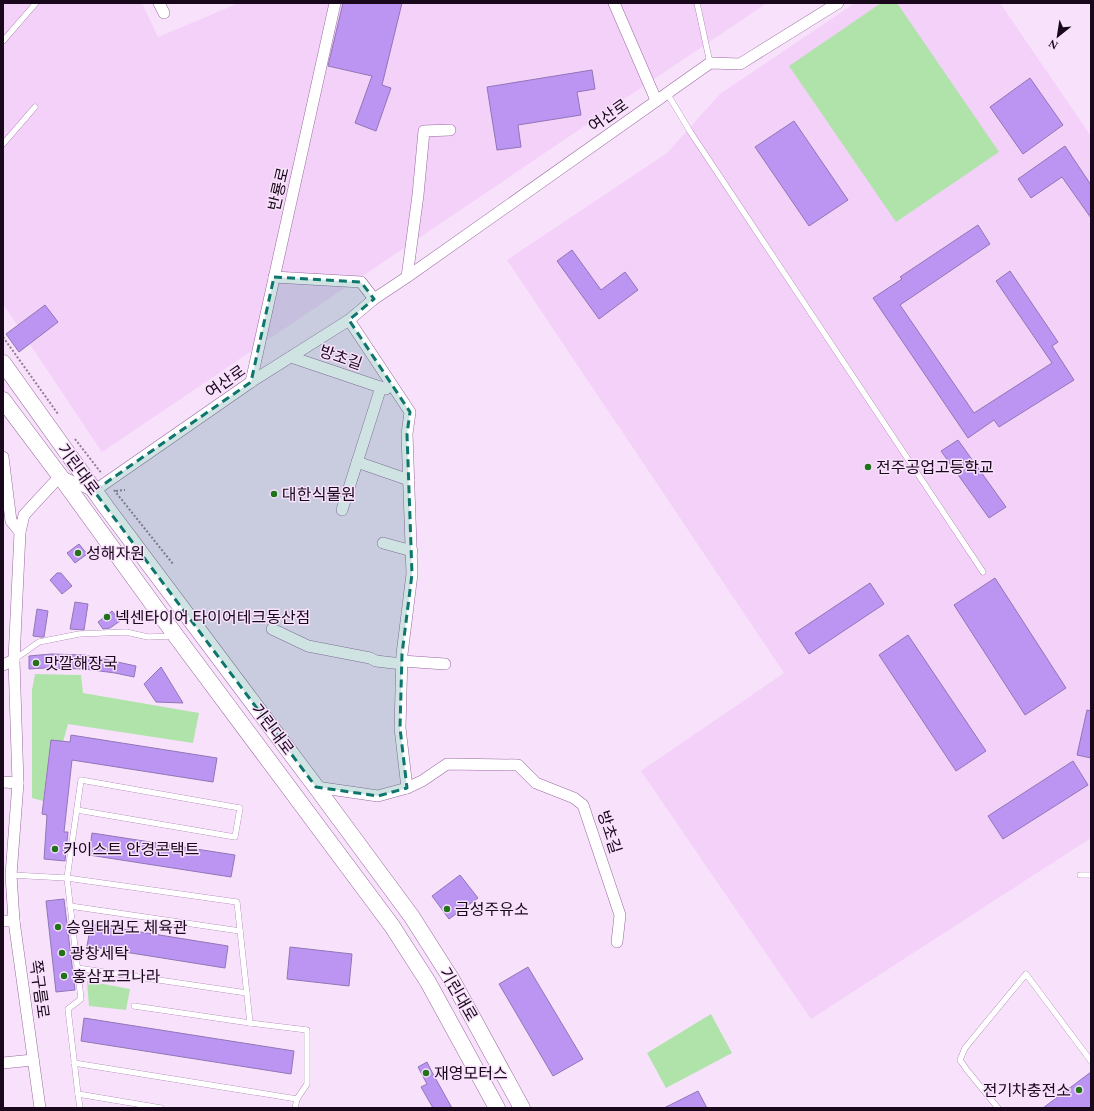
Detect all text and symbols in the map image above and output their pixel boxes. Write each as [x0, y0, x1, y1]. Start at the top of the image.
north arrow [1038, 16, 1078, 56]
text: N [1045, 35, 1061, 54]
street label: 여산로 [584, 93, 634, 138]
street label: 반룡로 [262, 165, 296, 213]
street label: 방초길 [316, 339, 365, 376]
street label: 여산로 [201, 359, 251, 404]
street label: 기린대로 [51, 439, 105, 501]
place label: 전주공업고등학교 [876, 456, 994, 480]
marker: 전주공업고등학교 [863, 462, 873, 472]
place label: 대한식물원 [282, 483, 356, 507]
marker: 대한식물원 [269, 489, 279, 499]
place label: 성해자원 [86, 542, 145, 566]
marker: 성해자원 [73, 548, 83, 558]
place label: 넥센타이어 타이어테크동산점 [115, 606, 310, 630]
marker: 넥센타이어 타이어테크동산점 [102, 612, 112, 622]
place label: 맛깔해장국 [44, 652, 118, 676]
marker: 맛깔해장국 [31, 658, 41, 668]
street label: 기린대로 [245, 699, 300, 761]
street label: 방초길 [591, 808, 627, 857]
place label: 카이스트 안경콘택트 [63, 838, 199, 862]
marker: 카이스트 안경콘택트 [50, 844, 60, 854]
place label: 금성주유소 [455, 898, 529, 922]
marker: 금성주유소 [442, 904, 452, 914]
place label: 승일태권도 체육관 [66, 916, 188, 940]
marker: 승일태권도 체육관 [53, 922, 63, 932]
place label: 광창세탁 [70, 942, 129, 966]
marker: 광창세탁 [57, 948, 67, 958]
street label: 쪽구름로 [23, 958, 55, 1020]
street label: 기린대로 [433, 963, 483, 1026]
place label: 홍삼포크나라 [72, 965, 161, 989]
marker: 홍삼포크나라 [59, 971, 69, 981]
place label: 재영모터스 [434, 1062, 508, 1086]
marker: 재영모터스 [421, 1068, 431, 1078]
place label: 전기차충전소 [983, 1079, 1071, 1103]
marker: 전기차충전소 [1074, 1085, 1084, 1095]

